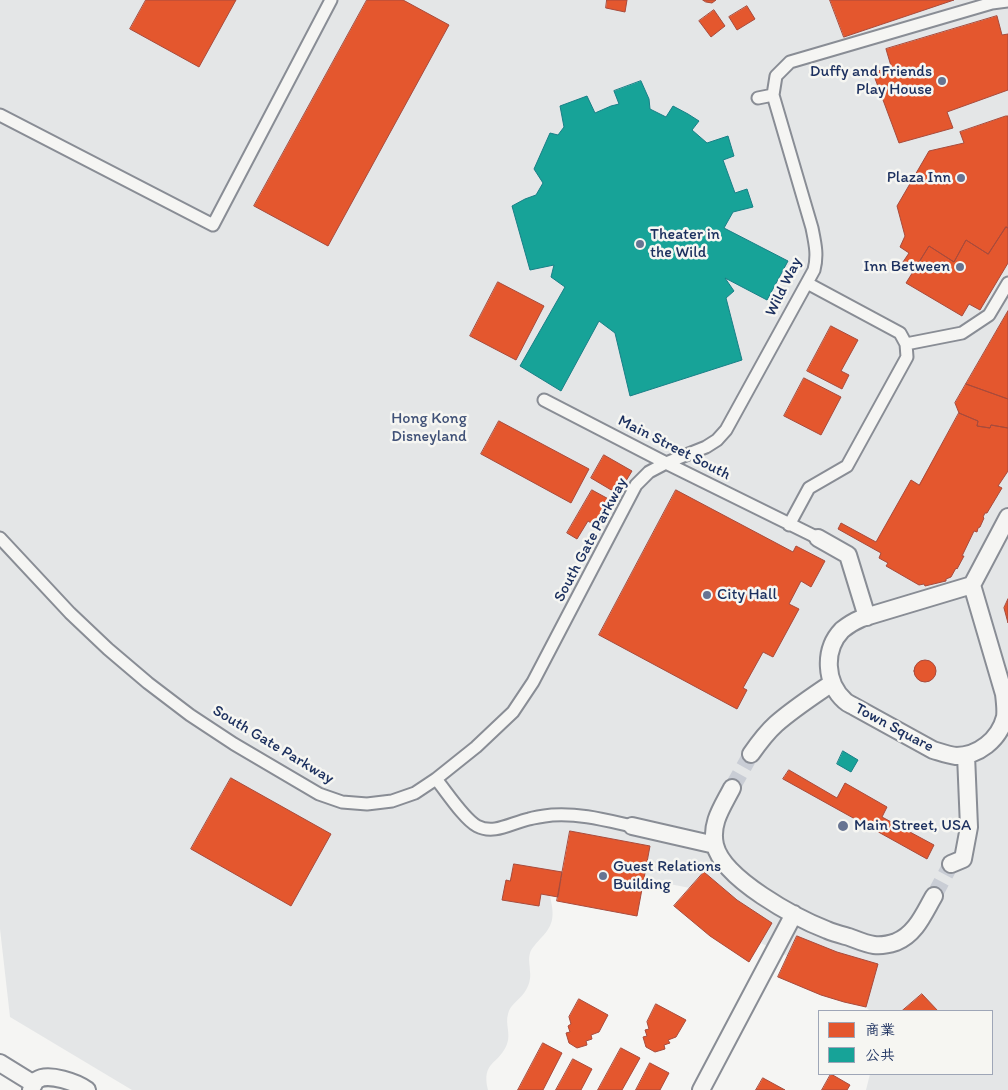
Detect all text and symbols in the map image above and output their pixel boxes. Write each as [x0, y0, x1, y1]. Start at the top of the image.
place label: Duffy and Friends Play House [810, 62, 932, 100]
marker: Duffy and Friends Play House [936, 75, 948, 87]
place label: Plaza Inn [887, 168, 951, 188]
marker: Plaza Inn [955, 172, 967, 184]
place label: Theater in the Wild [650, 225, 720, 263]
marker: Theater in the Wild [634, 238, 646, 250]
street label: Wild Way [762, 254, 806, 320]
place label: Inn Between [864, 257, 950, 277]
marker: Inn Between [954, 261, 966, 273]
park label: Hong Kong Disneyland [391, 409, 467, 447]
street label: Main Street South [615, 411, 733, 485]
street label: South Gate Parkway [550, 475, 632, 605]
place label: City Hall [717, 585, 777, 605]
marker: City Hall [701, 589, 713, 601]
street label: Town Square [851, 699, 937, 757]
street label: South Gate Parkway [209, 701, 337, 789]
place label: Main Street, USA [854, 816, 971, 836]
marker: Main Street, USA [836, 819, 850, 833]
place label: Guest Relations Building [613, 857, 721, 895]
marker: Guest Relations Building [597, 870, 609, 882]
legend [818, 1010, 993, 1075]
text: 商業 [865, 1021, 895, 1039]
text: 公共 [865, 1046, 895, 1064]

